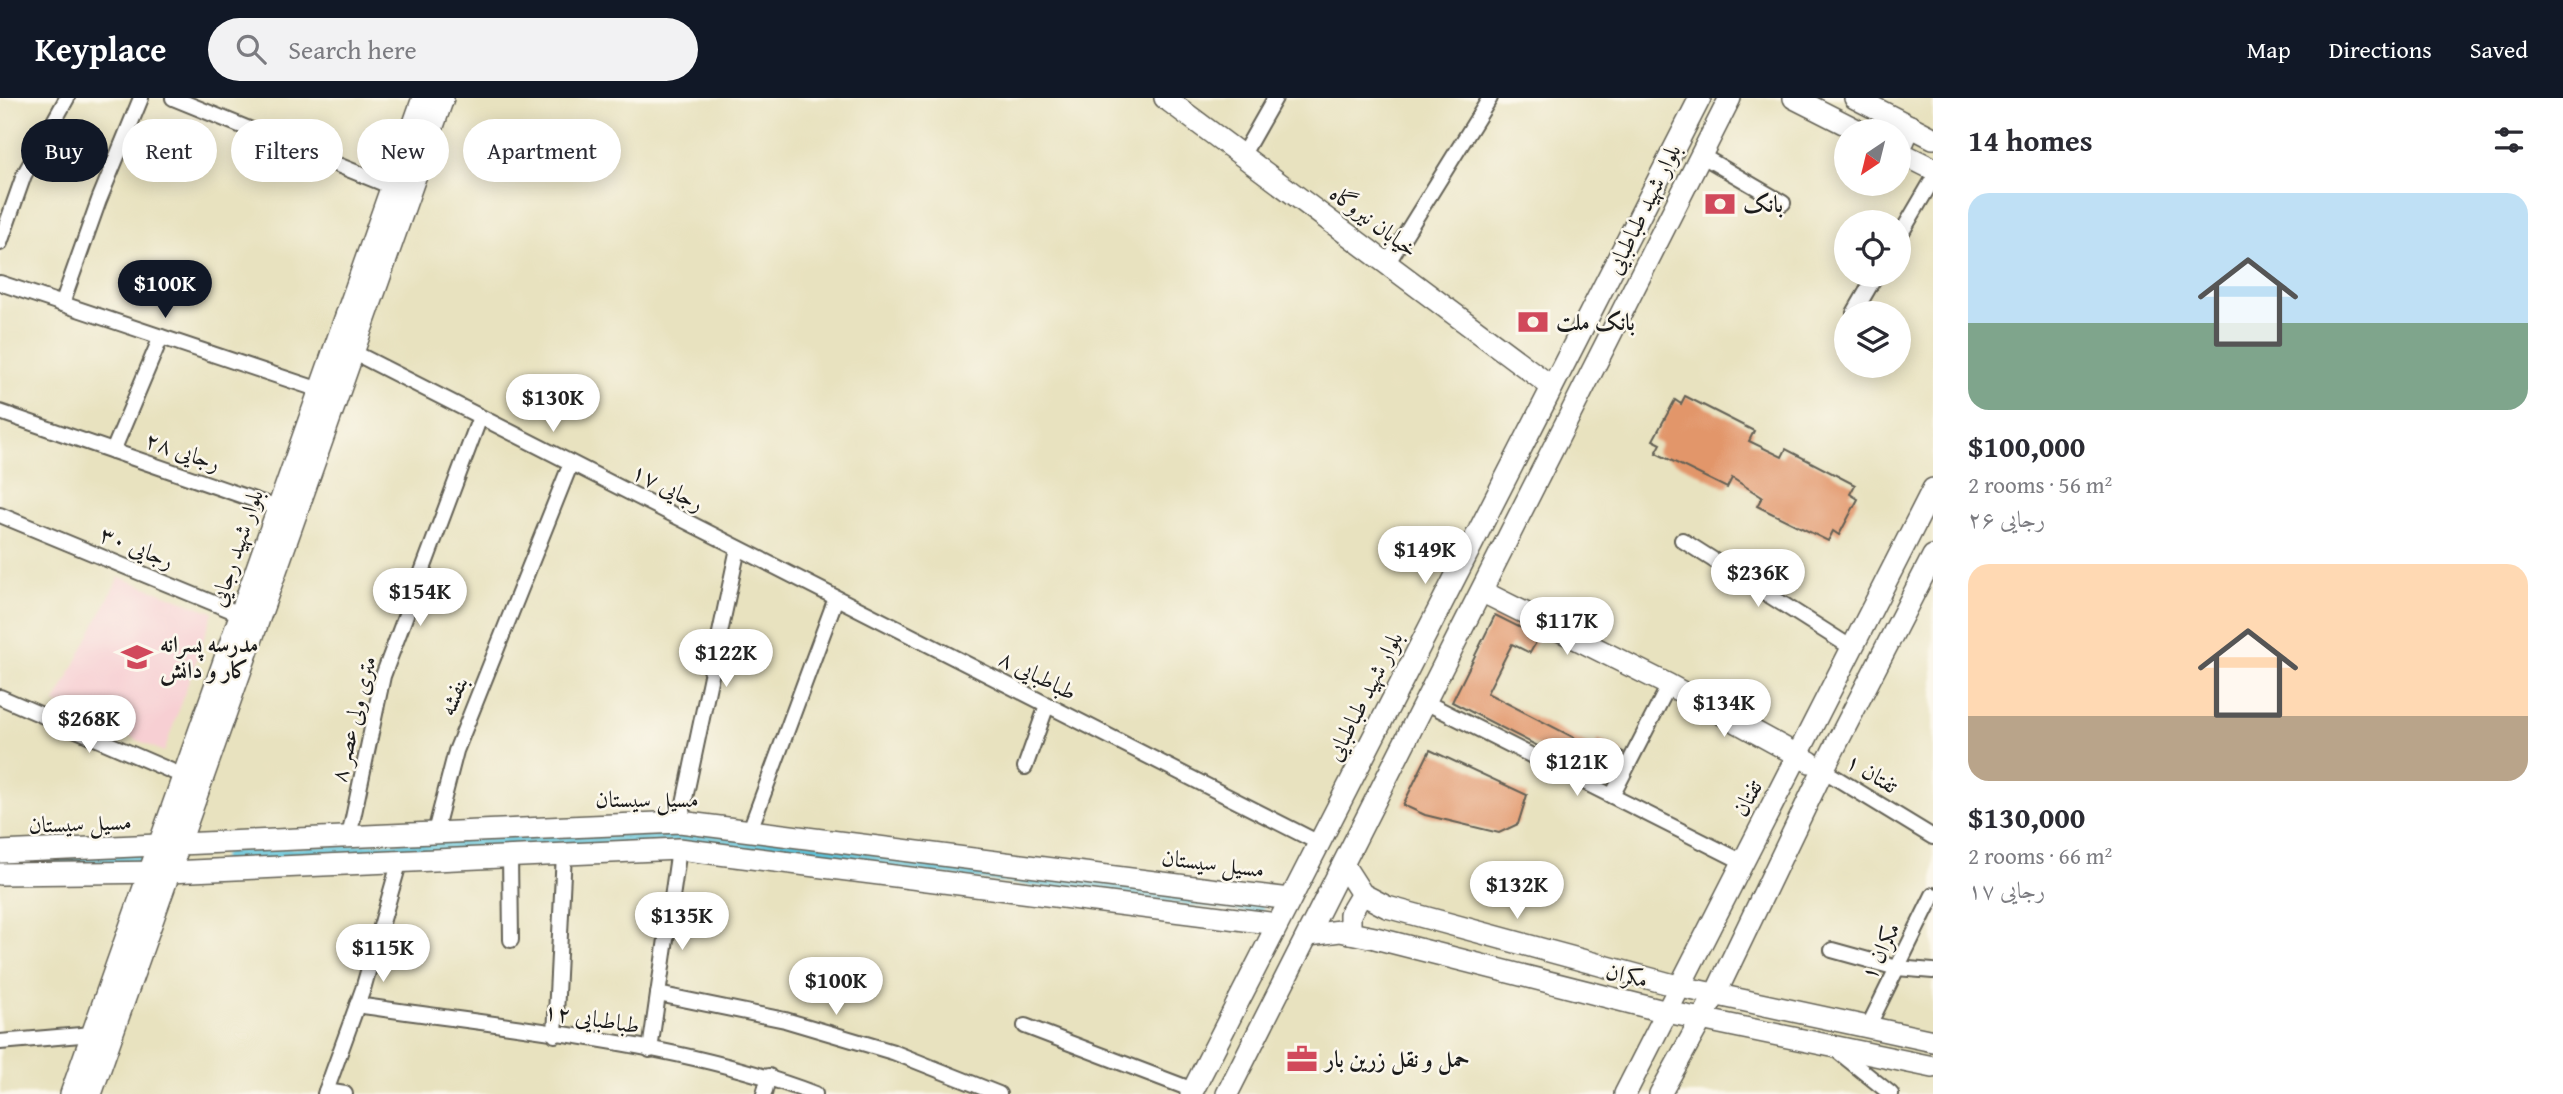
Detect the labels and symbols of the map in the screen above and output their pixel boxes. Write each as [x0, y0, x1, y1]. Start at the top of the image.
north arrow [1834, 119, 1911, 196]
street label: بلوار شهید طباطبایی [1597, 138, 1688, 280]
street label: خیابان نیروگاه [1323, 176, 1425, 265]
bank icon: بانک [1703, 187, 1737, 221]
place label: بانک [1743, 187, 1783, 220]
pin: $100K [116, 260, 214, 320]
bank icon: بانک ملت [1516, 305, 1550, 339]
place label: بانک ملت [1556, 305, 1635, 338]
pin: $130K [504, 374, 602, 434]
street label: رجایی ۲۸ [141, 422, 225, 479]
street label: رجایی ۱۷ [626, 454, 710, 519]
street label: بلوار شهید رجایی [200, 485, 271, 611]
street label: رجایی ۳۰ [95, 517, 179, 576]
pin: $149K [1376, 526, 1474, 586]
pin: $236K [1709, 550, 1807, 609]
pin: $154K [371, 568, 469, 628]
pin: $117K [1518, 598, 1616, 657]
street label: بلوار شهید طباطبایی [1317, 625, 1410, 766]
place label: مدرسه پسرانه کار و دانش [160, 627, 258, 686]
pin: $122K [677, 630, 775, 689]
school or university icon: مدرسه پسرانه کار و دانش [120, 640, 154, 674]
street label: طباطبایی ۸ [994, 641, 1083, 708]
street label: ۸ متری ولی عصر [321, 652, 384, 785]
street label: بنفشه [430, 671, 475, 721]
pin: $134K [1675, 680, 1773, 739]
pin: $268K [40, 696, 138, 755]
pin: $121K [1528, 738, 1626, 798]
street label: تفتان ۱ [1840, 744, 1905, 801]
street label: تفتان [1723, 773, 1770, 822]
street label: مسیل سیستان [595, 782, 699, 816]
street label: مسیل سیستان [28, 804, 132, 842]
street label: مسیل سیستان [1160, 840, 1266, 886]
pin: $132K [1468, 862, 1566, 921]
pin: $135K [633, 892, 731, 952]
street label: مکران ۱ [1851, 916, 1908, 985]
pin: $115K [334, 924, 432, 984]
street label: مکران [1603, 953, 1652, 996]
pin: $100K [787, 958, 885, 1017]
street label: طباطبایی ۱۲ [542, 994, 642, 1041]
office icon: حمل و نقل زرین بار [1285, 1042, 1319, 1076]
place label: حمل و نقل زرین بار [1322, 1042, 1469, 1076]

